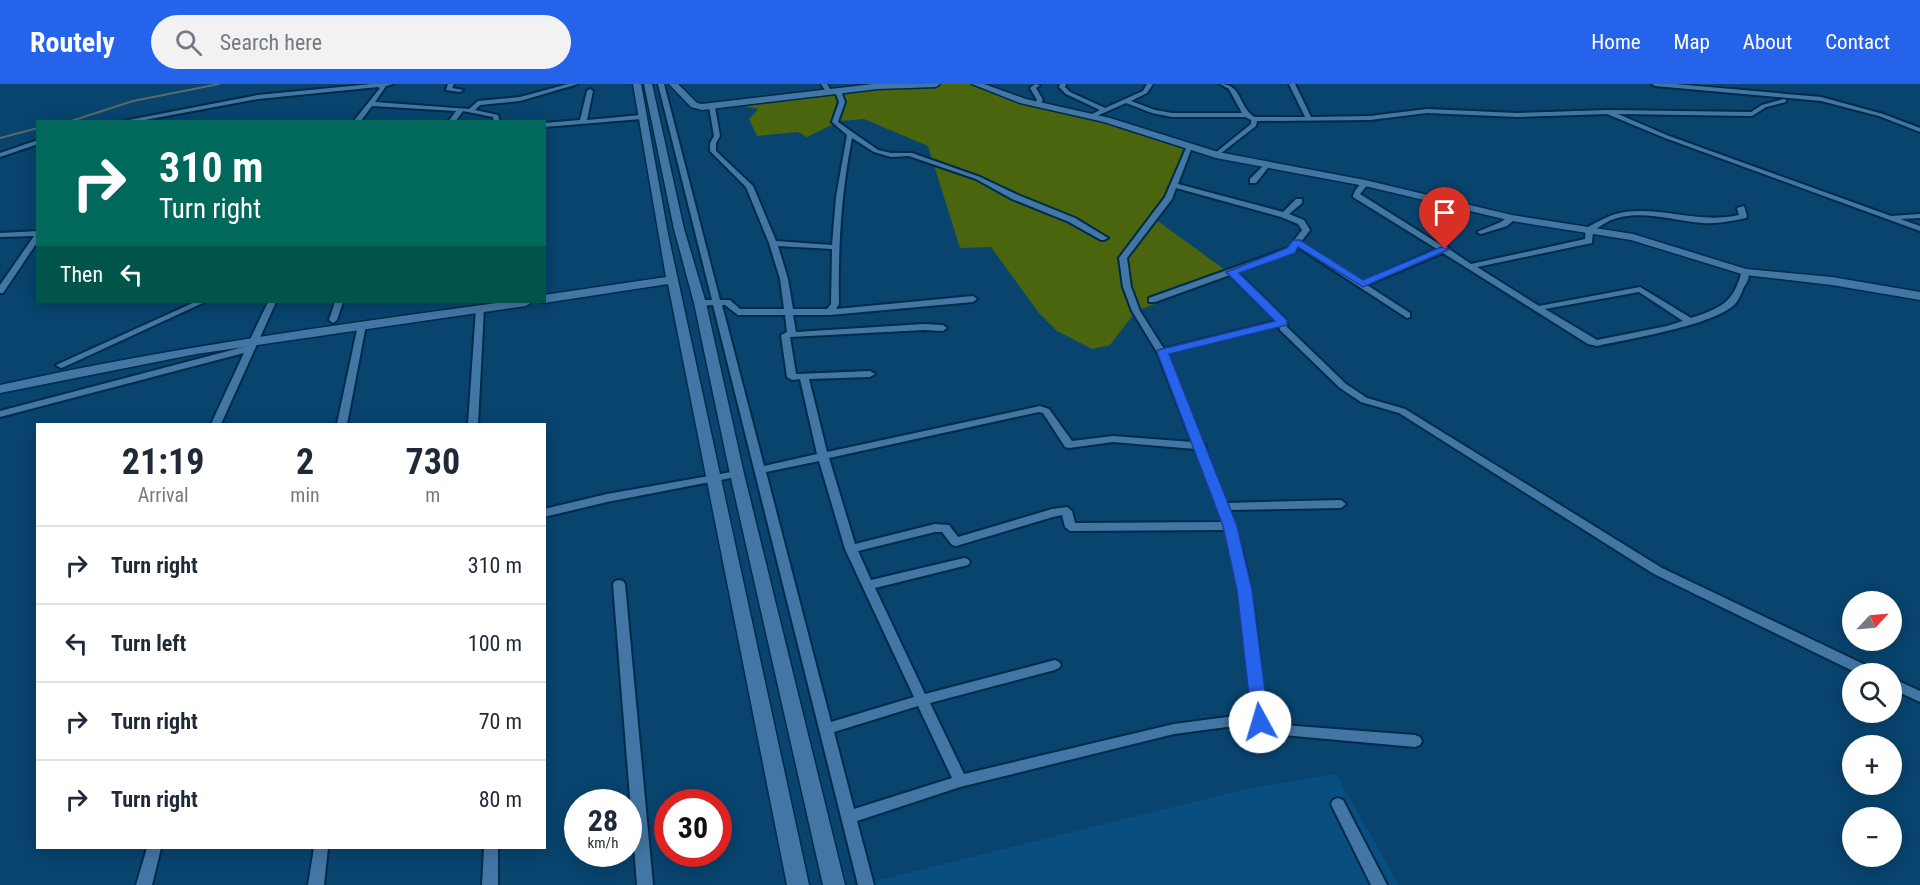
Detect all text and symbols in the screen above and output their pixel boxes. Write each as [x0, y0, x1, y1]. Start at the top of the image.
search box [151, 15, 571, 69]
text: Routely [30, 26, 115, 59]
icon: search [172, 26, 205, 59]
text: Search here [220, 30, 322, 55]
text: Home [1591, 30, 1641, 54]
text: Map [1674, 30, 1710, 54]
text: About [1743, 30, 1792, 54]
text: Contact [1825, 30, 1890, 54]
text: 310 m [159, 143, 264, 192]
icon: right [60, 144, 138, 222]
pin [1419, 187, 1470, 249]
text: Turn right [159, 193, 261, 225]
icon: arrive [1428, 196, 1461, 229]
icon: left [115, 258, 148, 291]
text: Then [60, 262, 103, 287]
text: 21:19 [122, 441, 204, 483]
text: 2 [296, 441, 314, 483]
text: 730 [406, 441, 460, 483]
text: Arrival [138, 483, 189, 507]
text: min [290, 483, 320, 507]
text: m [425, 483, 440, 507]
icon: right [60, 549, 93, 582]
text: Turn right [111, 553, 198, 578]
text: 310 m [468, 553, 522, 578]
north arrow [1842, 591, 1902, 651]
map controls [1842, 591, 1902, 867]
icon: left [60, 627, 93, 660]
text: Turn left [111, 631, 186, 656]
text: 100 m [468, 631, 522, 656]
button: search [1842, 663, 1902, 723]
position arrow [1228, 690, 1292, 754]
icon: right [60, 705, 93, 738]
text: Turn right [111, 709, 198, 734]
text: 70 m [479, 709, 522, 734]
button: + [1842, 735, 1902, 795]
icon: right [60, 783, 93, 816]
text: Turn right [111, 787, 198, 812]
text: 80 m [479, 787, 522, 812]
speed limit sign: 30 [654, 789, 732, 867]
text: 28 [588, 803, 618, 838]
button: − [1842, 807, 1902, 867]
text: km/h [588, 834, 618, 852]

